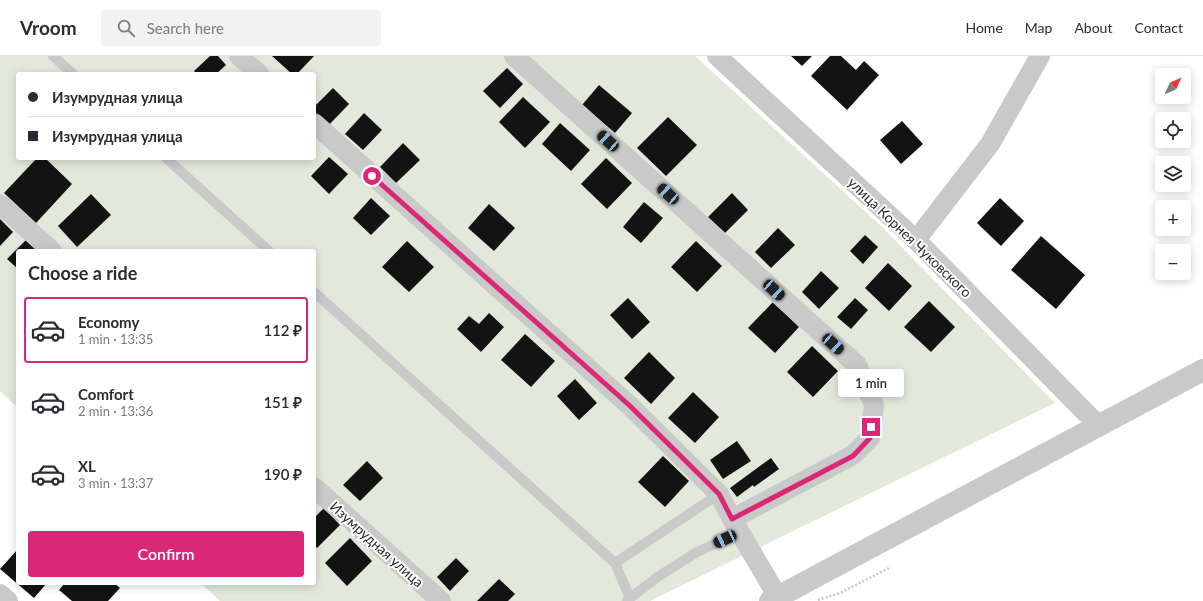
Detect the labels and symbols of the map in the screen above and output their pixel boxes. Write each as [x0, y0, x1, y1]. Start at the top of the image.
north arrow [1155, 68, 1191, 104]
car [595, 129, 621, 153]
route start [363, 167, 381, 185]
street label: улица Корнея Чуковского [845, 173, 975, 301]
car [655, 182, 681, 206]
car [761, 278, 787, 302]
car [820, 332, 846, 356]
callout: 1 min [838, 369, 904, 397]
route end [862, 418, 880, 436]
street label: Изумрудная улица [327, 497, 427, 591]
car [712, 528, 738, 550]

